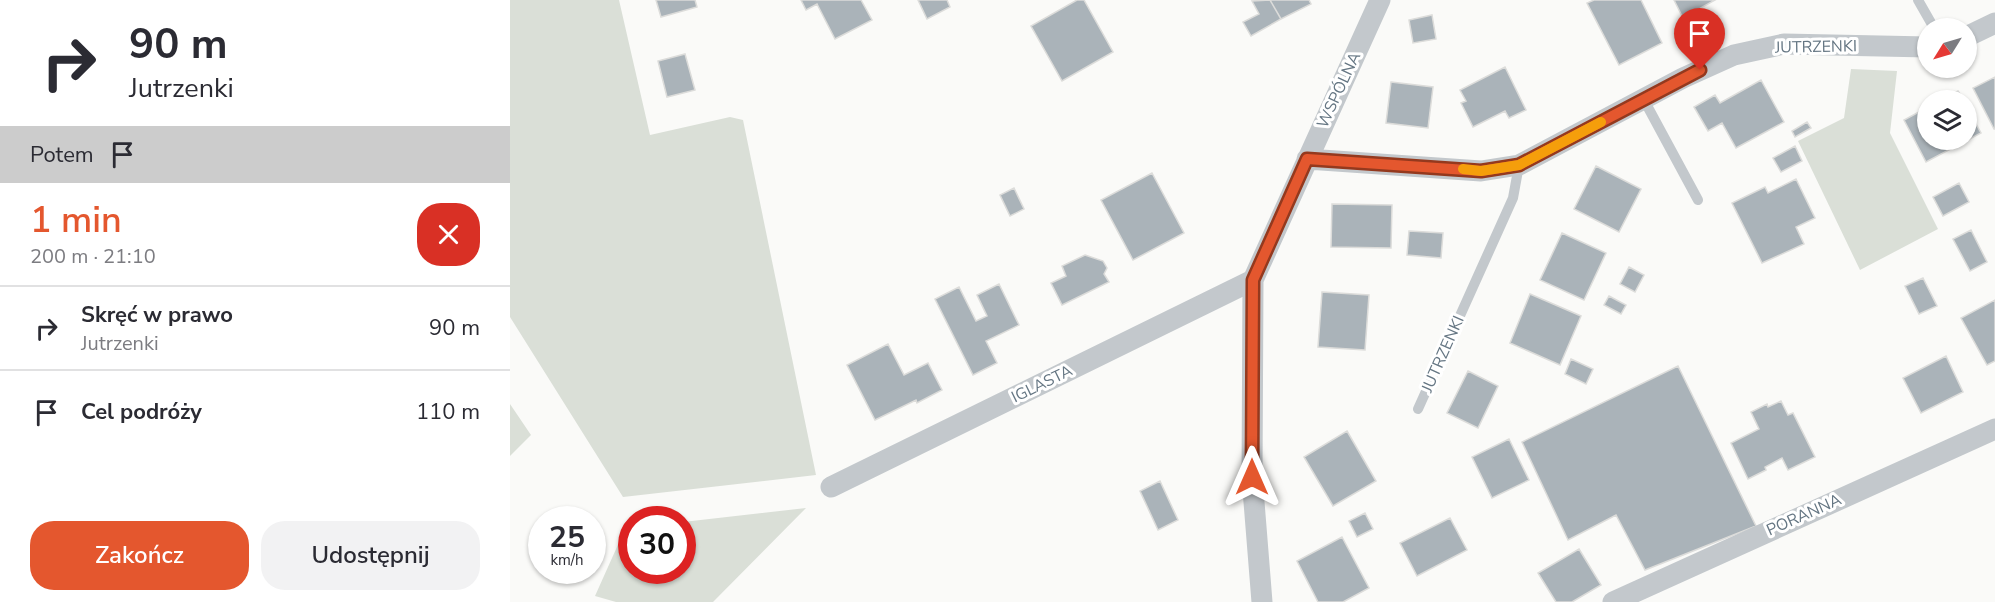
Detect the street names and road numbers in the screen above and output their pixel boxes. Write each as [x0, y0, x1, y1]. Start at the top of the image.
street label: JUTRZENKI [1774, 35, 1857, 59]
street label: WSPÓLNA [1312, 48, 1366, 132]
street label: JUTRZENKI [1416, 312, 1470, 397]
street label: IGLASTA [1008, 360, 1076, 408]
street label: PORANNA [1763, 489, 1845, 541]

